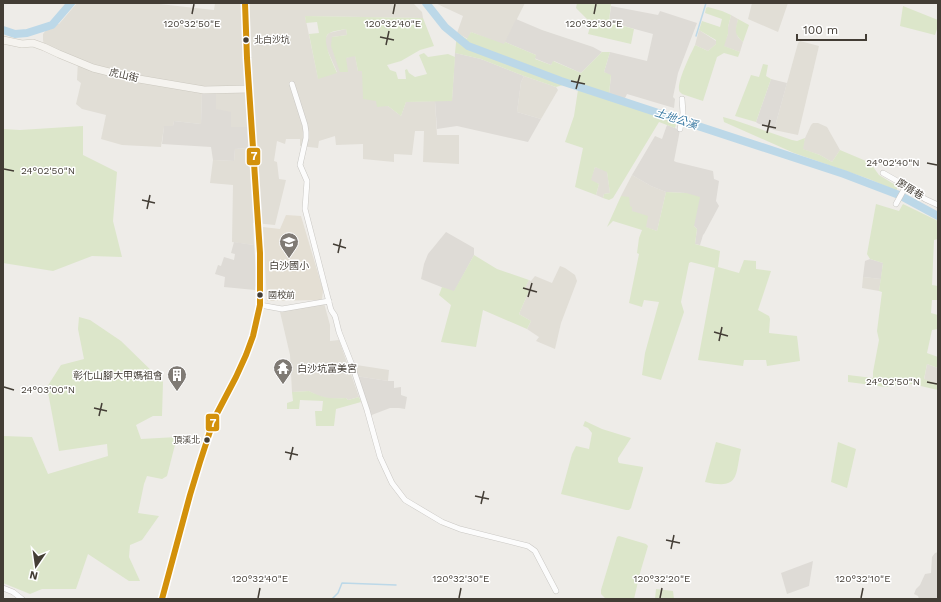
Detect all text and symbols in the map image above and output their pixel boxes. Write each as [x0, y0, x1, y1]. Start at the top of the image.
scale bar [797, 16, 866, 42]
text: 120°32'50"E [164, 18, 221, 29]
text: 120°32'40"E [365, 18, 421, 29]
text: 120°32'30"E [565, 18, 623, 29]
text: 100 m [803, 23, 838, 37]
place label: 北白沙坑 [254, 34, 290, 45]
marker: 北白沙坑 [241, 35, 251, 45]
street label: 虎山街 [108, 66, 140, 84]
water label: 土地公溪 [653, 106, 701, 133]
line badge: 7 [246, 147, 261, 166]
text: 7 [251, 150, 258, 163]
text: 24°02'40"N [866, 157, 920, 168]
text: 24°02'50"N [21, 165, 75, 176]
street label: 廖厝巷 [894, 176, 926, 202]
school or university icon: 白沙國小 [278, 231, 300, 259]
place label: 白沙國小 [269, 260, 309, 271]
place label: 國校前 [268, 289, 295, 300]
marker: 國校前 [255, 290, 265, 300]
temple icon: 白沙坑富美宮 [272, 357, 294, 385]
place label: 白沙坑富美宮 [297, 363, 357, 374]
building icon: 彰化山腳大甲媽祖會 [166, 364, 188, 392]
place label: 彰化山腳大甲媽祖會 [73, 370, 163, 381]
text: 24°02'50"N [866, 376, 920, 387]
text: 24°03'00"N [21, 384, 75, 395]
line badge: 7 [205, 413, 220, 432]
text: 7 [210, 417, 217, 430]
place label: 頂溪北 [173, 435, 200, 445]
marker: 頂溪北 [202, 435, 212, 445]
north arrow [16, 546, 56, 586]
text: N [28, 568, 39, 583]
text: 120°32'40"E [232, 573, 288, 584]
text: 120°32'30"E [432, 573, 490, 584]
text: 120°32'20"E [633, 573, 691, 584]
text: 120°32'10"E [835, 573, 891, 584]

